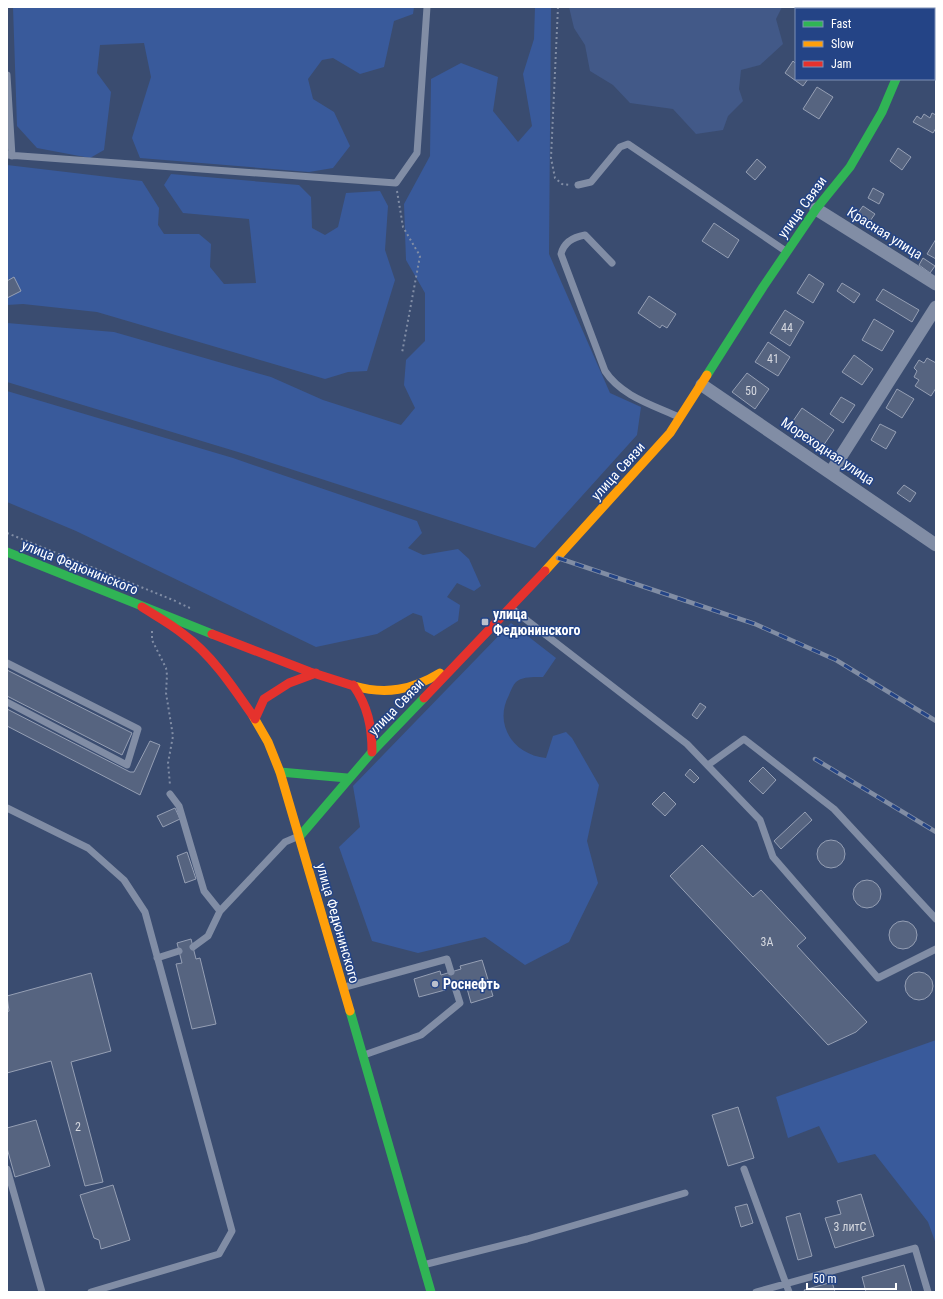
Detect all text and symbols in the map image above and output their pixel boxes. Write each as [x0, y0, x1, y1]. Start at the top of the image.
legend [795, 8, 935, 80]
text: Fast [831, 17, 852, 31]
text: Slow [831, 37, 854, 51]
text: Jam [831, 57, 852, 71]
street label: улица Связи [774, 173, 830, 241]
street label: Красная улица [845, 204, 925, 262]
house number: 44 [781, 321, 793, 335]
house number: 41 [767, 352, 779, 366]
house number: 50 [745, 384, 757, 398]
street label: Мореходная улица [778, 414, 878, 488]
street label: улица Связи [588, 439, 648, 503]
street label: улица Федюнинского [19, 536, 141, 598]
place label: улица Федюнинского [493, 606, 581, 638]
marker: улица Федюнинского [480, 617, 490, 627]
street label: улица Связи [365, 675, 427, 739]
street label: улица Федюнинского [313, 861, 363, 985]
house number: 3А [761, 935, 774, 949]
place label: Роснефть [443, 976, 500, 992]
marker: Роснефть [430, 979, 440, 989]
house number: 2 [75, 1120, 81, 1134]
house number: 3 литС [834, 1220, 867, 1234]
scale bar [807, 1265, 896, 1291]
text: 50 m [813, 1272, 837, 1286]

